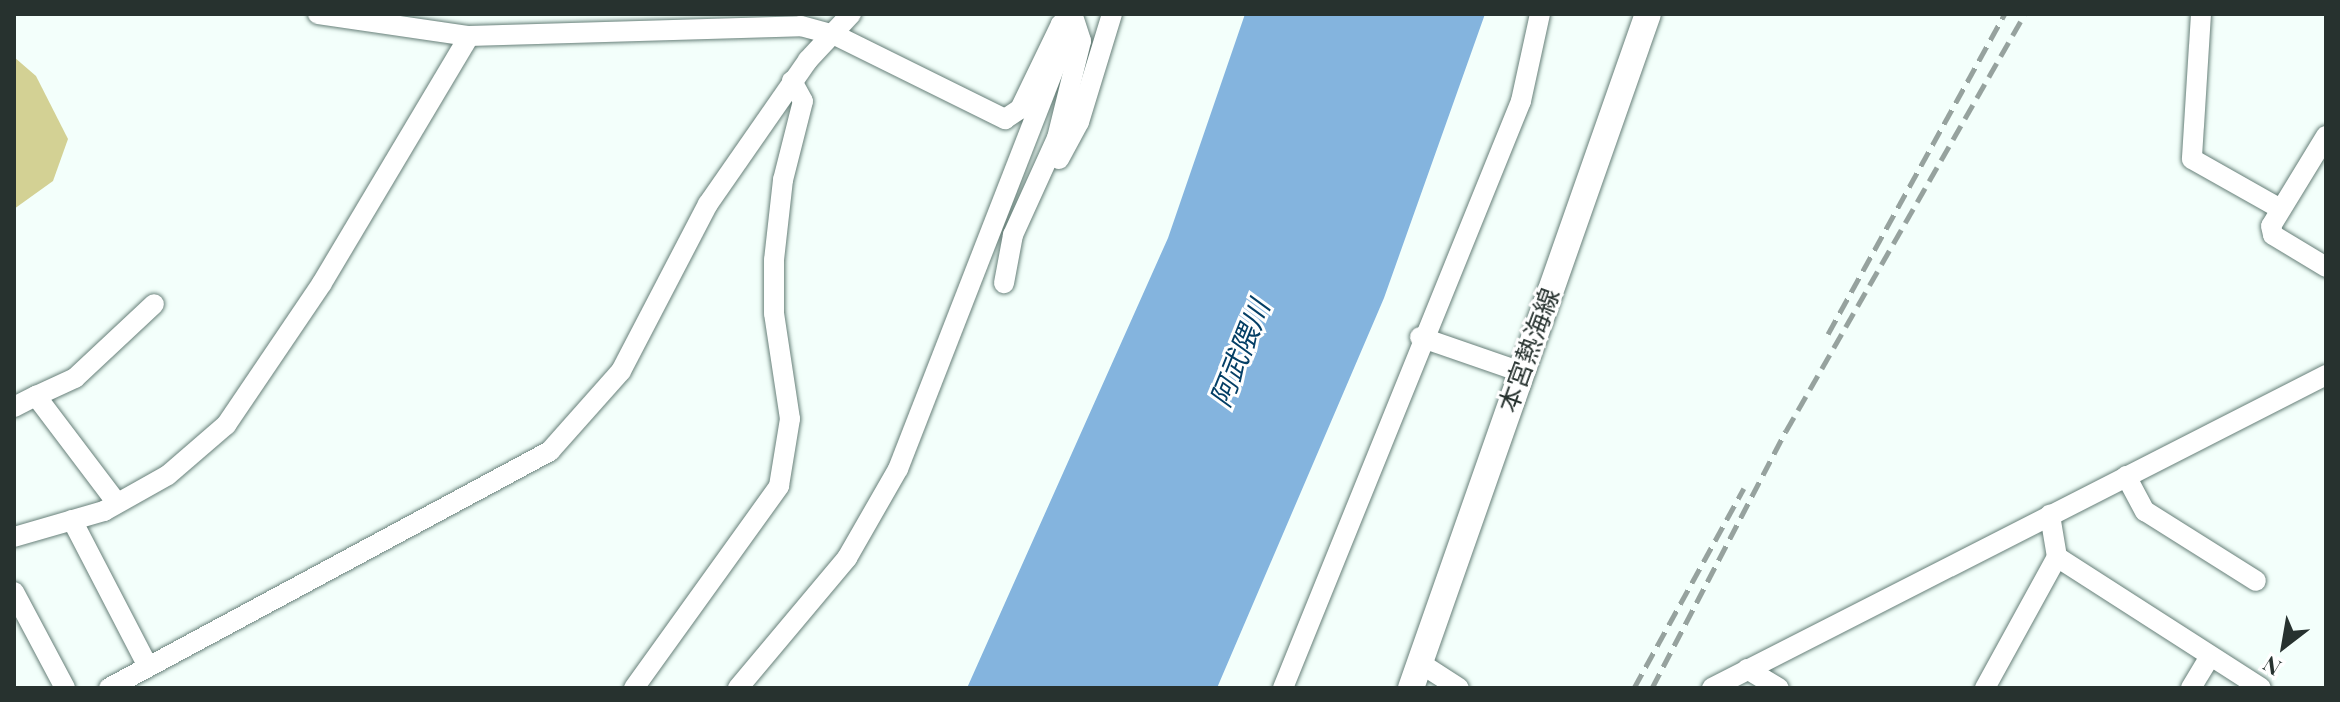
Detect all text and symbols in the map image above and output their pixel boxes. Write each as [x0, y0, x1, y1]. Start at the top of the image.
street label: 本宮熱海線 [1491, 284, 1565, 416]
water label: 阿武隈川 [1202, 295, 1276, 411]
north arrow [2244, 606, 2324, 686]
text: N [2257, 650, 2286, 684]

